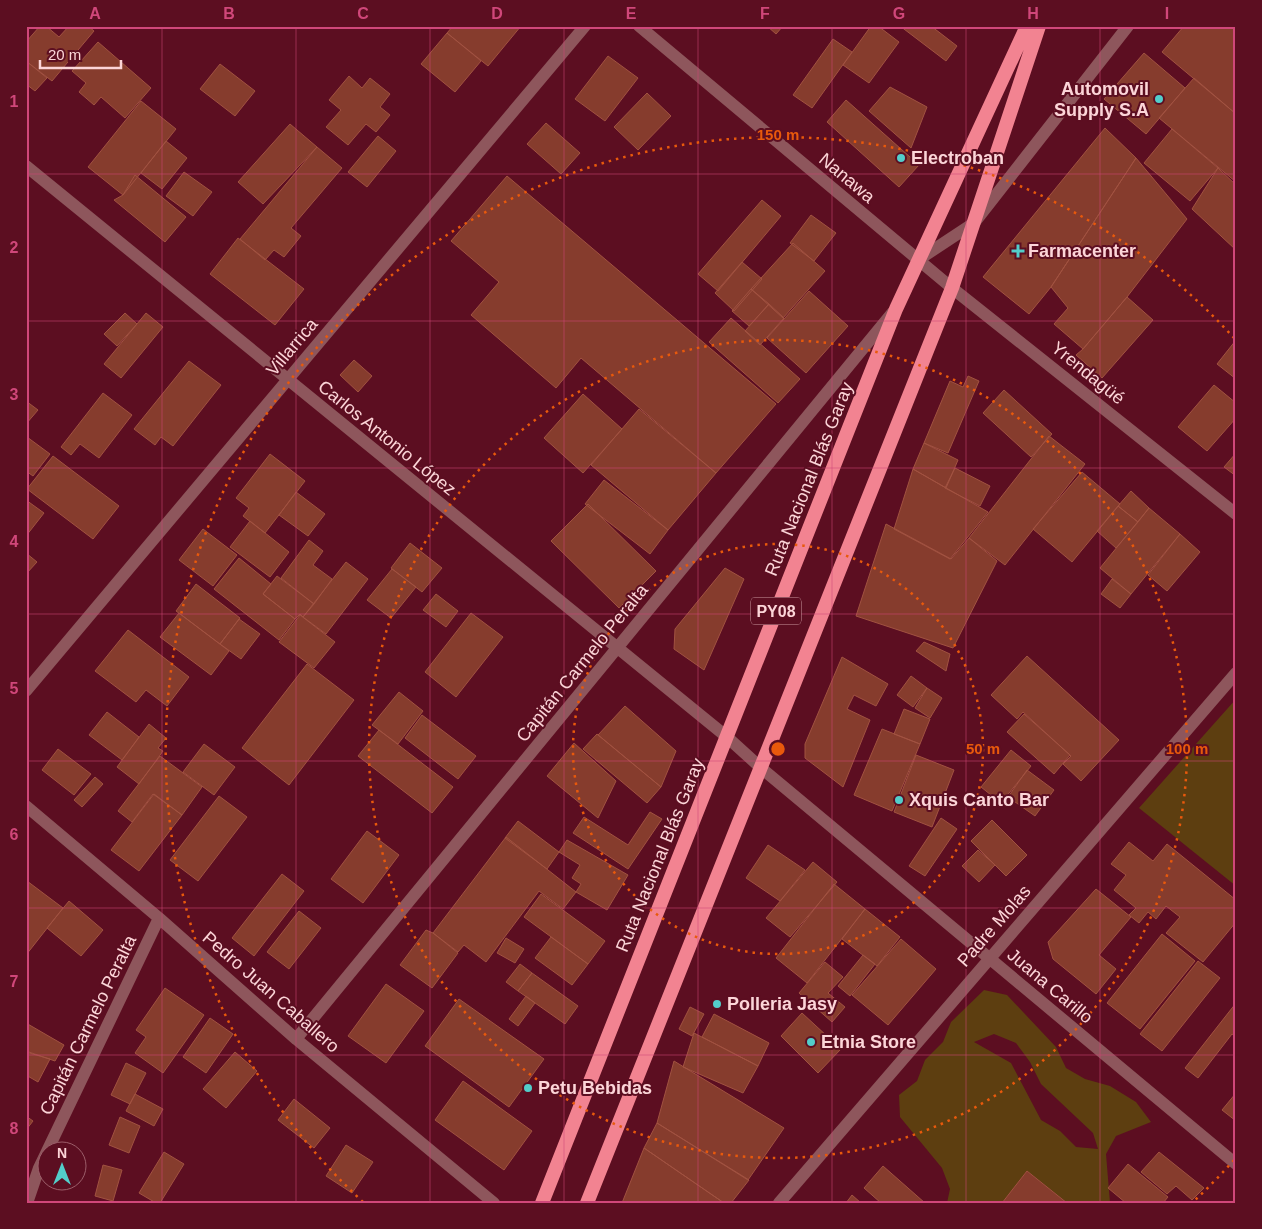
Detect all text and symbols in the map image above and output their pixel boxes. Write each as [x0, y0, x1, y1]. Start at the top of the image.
text: A [89, 5, 101, 22]
text: B [223, 5, 235, 22]
text: C [357, 5, 369, 22]
text: D [491, 5, 503, 22]
text: E [626, 5, 637, 22]
text: F [760, 5, 770, 22]
text: G [893, 5, 905, 22]
text: H [1027, 5, 1039, 22]
text: I [1165, 5, 1169, 22]
scale bar [40, 38, 121, 70]
text: 20 m [48, 46, 81, 63]
place label: Automovil Supply S.A [1054, 79, 1149, 120]
text: 1 [10, 93, 19, 110]
marker: Automovil Supply S.A [1153, 93, 1165, 105]
text: 150 m [757, 126, 799, 143]
place label: Electroban [911, 148, 1004, 168]
street label: Nanawa [815, 149, 879, 208]
marker: Electroban [895, 152, 907, 164]
text: 2 [10, 239, 19, 256]
place label: Farmacenter [1028, 241, 1136, 261]
marker: Farmacenter [1012, 245, 1024, 257]
street label: Villarrica [262, 314, 322, 380]
street label: Yrendagüé [1047, 338, 1129, 408]
street label: Carlos Antonio López [314, 376, 460, 500]
street label: Ruta Nacional Blás Garay [761, 379, 857, 579]
text: 3 [10, 386, 19, 403]
text: 4 [10, 533, 19, 550]
street label: Capitán Carmelo Peralta [512, 579, 652, 746]
road number: PY08 [751, 598, 801, 624]
text: 5 [10, 680, 19, 697]
centre of rings [769, 740, 787, 758]
text: 50 m [966, 740, 1000, 757]
text: 100 m [1166, 740, 1208, 757]
street label: Ruta Nacional Blás Garay [612, 755, 708, 955]
place label: Xquis Canto Bar [909, 790, 1049, 810]
marker: Xquis Canto Bar [893, 794, 905, 806]
text: 6 [10, 826, 19, 843]
street label: Padre Molas [953, 881, 1035, 971]
street label: Pedro Juan Caballero [199, 927, 343, 1057]
street label: Capitán Carmelo Peralta [36, 931, 141, 1118]
street label: Juana Carillo [1003, 945, 1097, 1027]
text: 7 [10, 973, 19, 990]
place label: Polleria Jasy [727, 994, 837, 1014]
marker: Polleria Jasy [711, 998, 723, 1010]
place label: Etnia Store [821, 1032, 916, 1052]
marker: Etnia Store [805, 1036, 817, 1048]
place label: Petu Bebidas [538, 1078, 652, 1098]
marker: Petu Bebidas [522, 1082, 534, 1094]
text: 8 [10, 1120, 19, 1137]
north arrow [38, 1142, 88, 1192]
text: N [57, 1145, 67, 1161]

